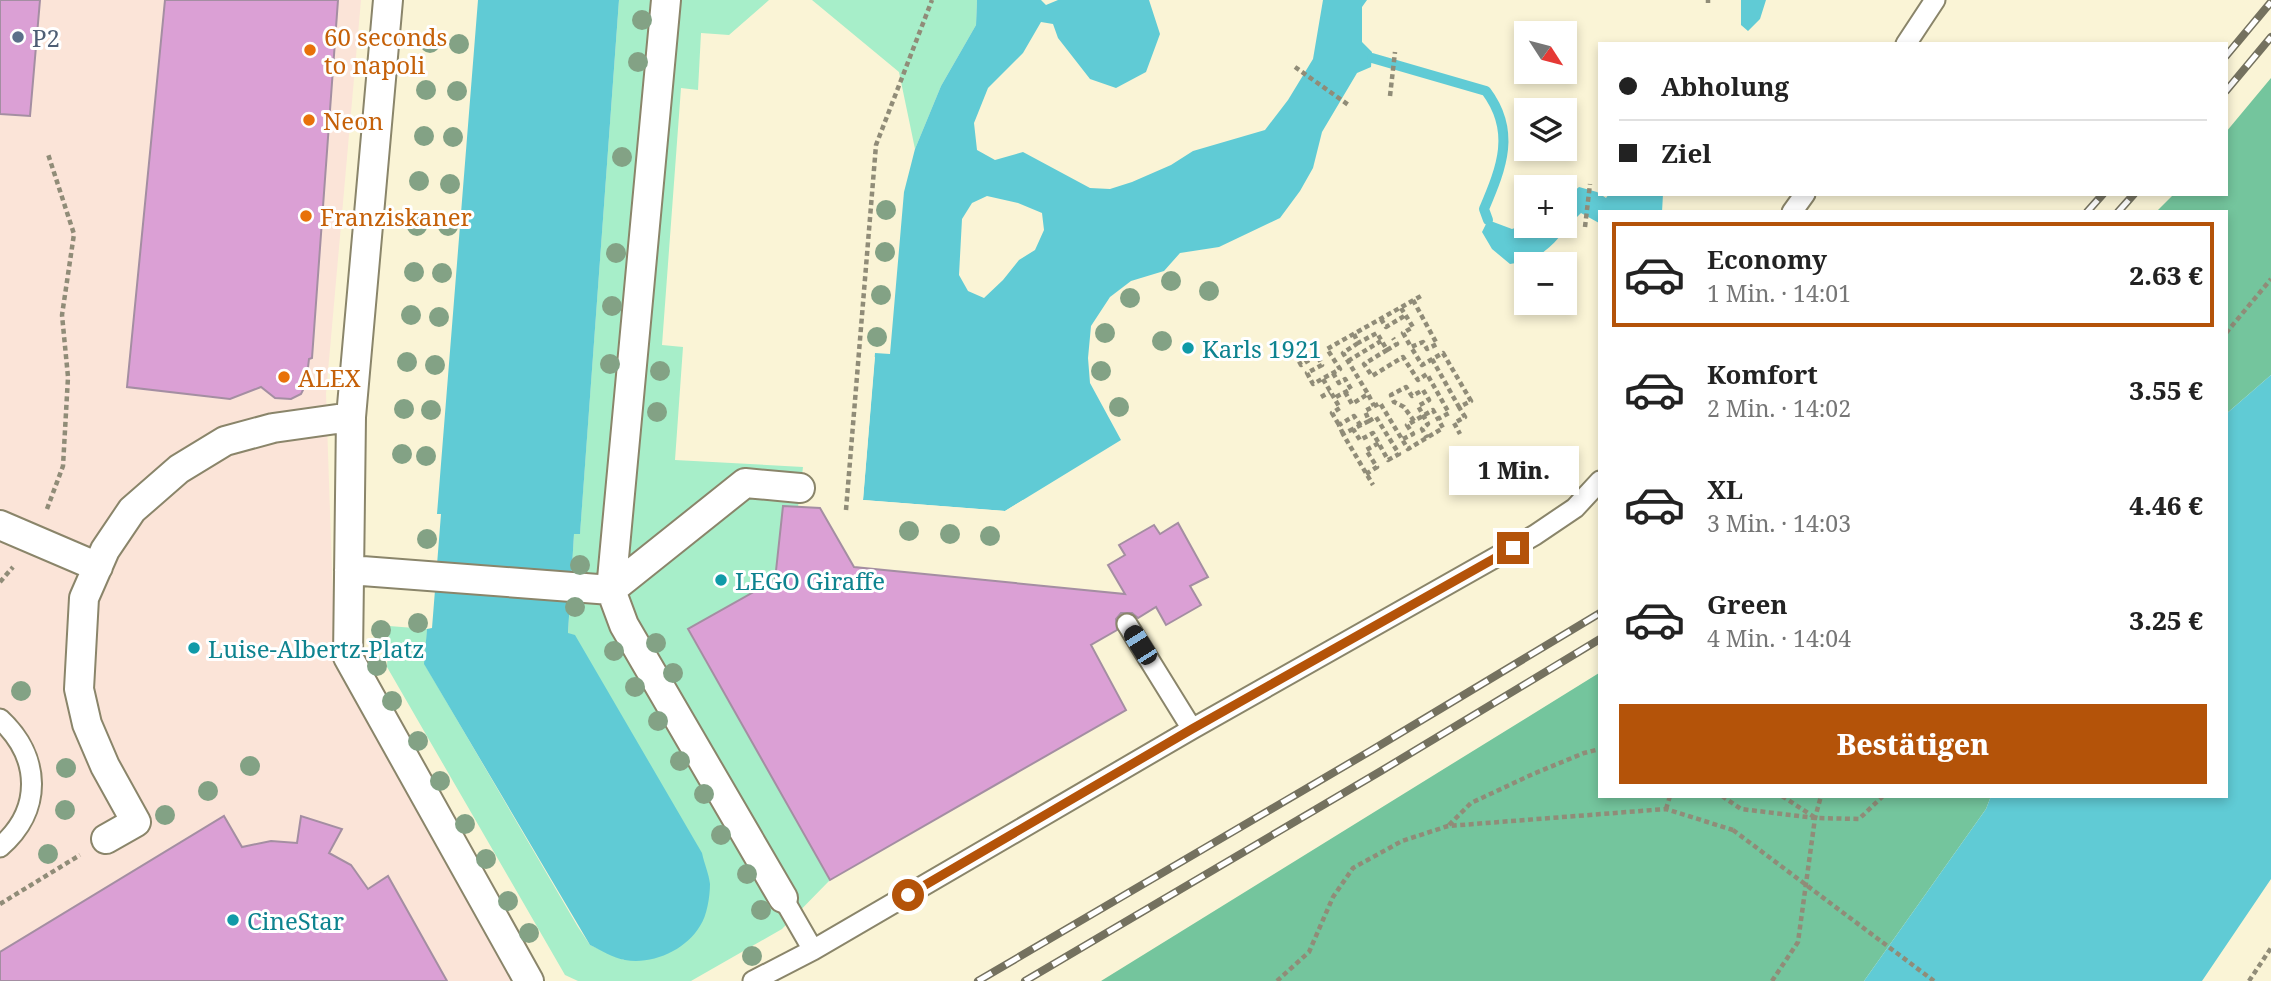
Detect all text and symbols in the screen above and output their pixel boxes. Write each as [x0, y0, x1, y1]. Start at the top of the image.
place label: 60 seconds to napoli [324, 20, 447, 81]
place label: P2 [32, 21, 60, 54]
north arrow [1514, 21, 1577, 84]
map controls [1514, 21, 1577, 315]
marker: P2 [10, 29, 26, 45]
marker: 60 seconds to napoli [302, 42, 318, 58]
text: Abholung [1661, 68, 1789, 104]
button: layers [1514, 98, 1577, 161]
place label: Neon [323, 104, 383, 137]
marker: Neon [301, 112, 317, 128]
text: Ziel [1661, 135, 1712, 171]
button: + [1514, 175, 1577, 238]
place label: Franziskaner [320, 200, 472, 233]
marker: Franziskaner [298, 208, 314, 224]
text: Economy [1707, 241, 1827, 277]
icon: car [1623, 243, 1686, 306]
button: − [1514, 252, 1577, 315]
text: 2.63 € [2129, 257, 2203, 293]
text: 1 Min. · 14:01 [1707, 277, 1851, 309]
place label: Karls 1921 [1202, 332, 1322, 365]
marker: Karls 1921 [1180, 340, 1196, 356]
text: Komfort [1707, 356, 1818, 392]
icon: car [1623, 358, 1686, 421]
place label: ALEX [298, 361, 361, 394]
marker: ALEX [276, 369, 292, 385]
text: 3.55 € [2129, 372, 2203, 408]
text: 2 Min. · 14:02 [1707, 392, 1851, 424]
callout: 1 Min. [1448, 447, 1578, 496]
text: 1 Min. [1478, 454, 1550, 486]
text: XL [1707, 471, 1743, 507]
icon: car [1623, 473, 1686, 536]
text: 4.46 € [2129, 487, 2203, 523]
text: 3 Min. · 14:03 [1707, 507, 1851, 539]
route end [1497, 532, 1529, 564]
place label: LEGO Giraffe [735, 564, 885, 597]
marker: LEGO Giraffe [713, 572, 729, 588]
text: Green [1707, 586, 1788, 622]
icon: car [1623, 588, 1686, 651]
text: 3.25 € [2129, 602, 2203, 638]
car [1120, 622, 1161, 668]
text: 4 Min. · 14:04 [1707, 622, 1851, 654]
place label: Luise-Albertz-Platz [208, 632, 425, 665]
marker: Luise-Albertz-Platz [186, 640, 202, 656]
button: Bestätigen [1619, 704, 2207, 784]
route start [892, 879, 924, 911]
place label: CineStar [247, 904, 344, 937]
marker: CineStar [225, 912, 241, 928]

